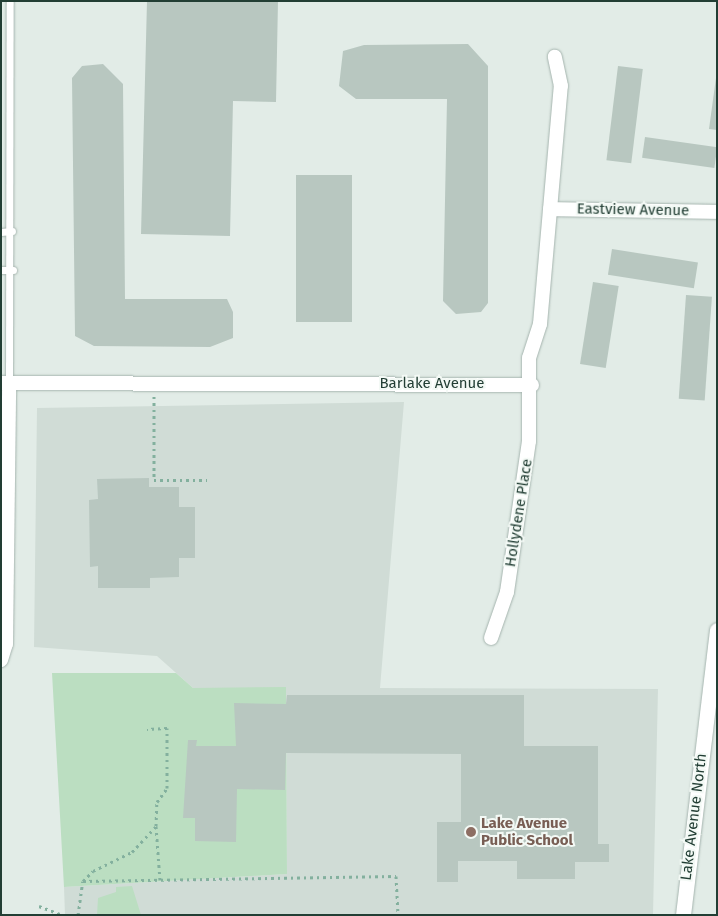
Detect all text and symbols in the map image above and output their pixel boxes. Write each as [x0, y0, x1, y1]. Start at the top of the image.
street label: Eastview Avenue [577, 200, 689, 220]
street label: Barlake Avenue [379, 375, 485, 393]
street label: Hollydene Place [502, 458, 536, 568]
street label: Lake Avenue North [677, 752, 711, 882]
place label: Lake Avenue Public School [481, 814, 573, 849]
marker: Lake Avenue Public School [465, 826, 477, 838]

